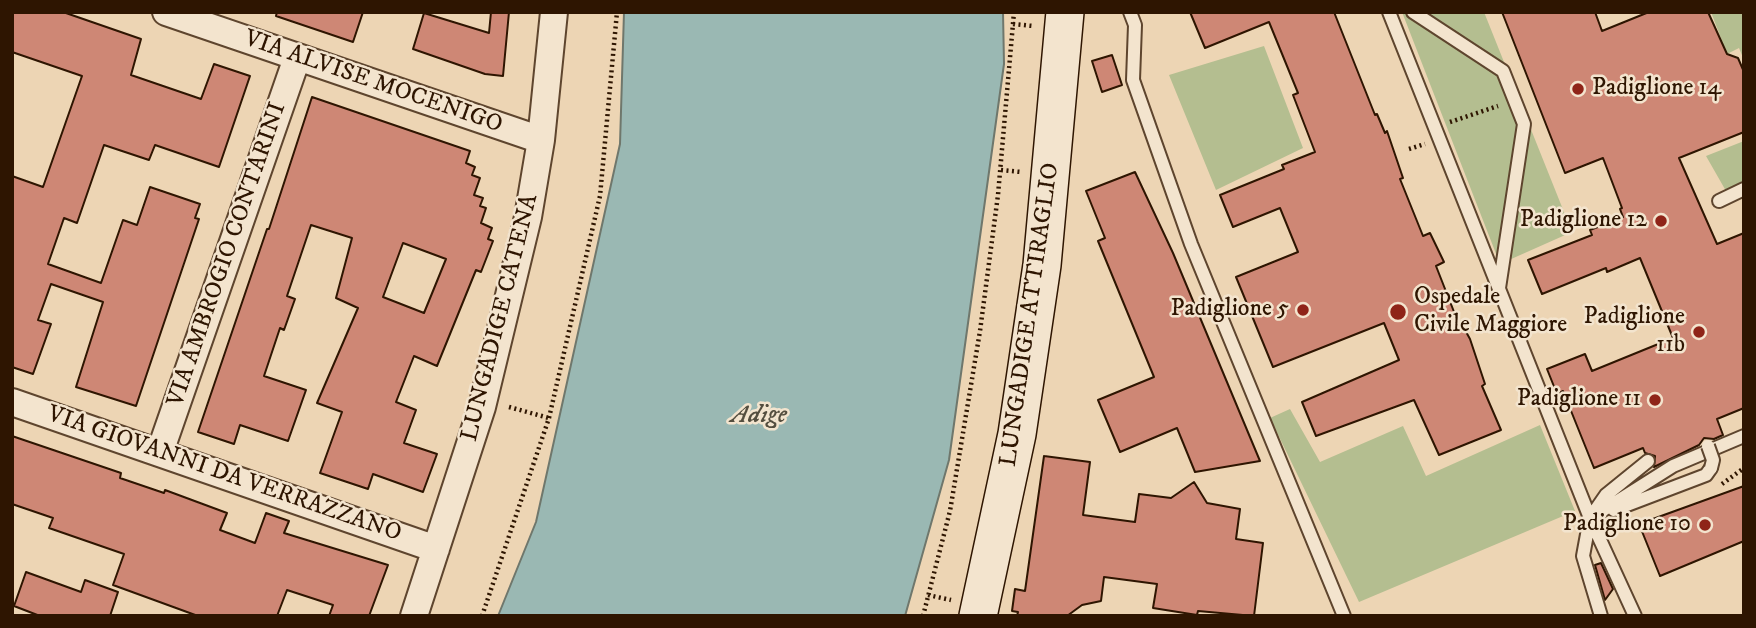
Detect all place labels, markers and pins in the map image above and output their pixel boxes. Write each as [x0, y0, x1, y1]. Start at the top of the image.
place label: Padiglione 14 [1592, 75, 1721, 103]
marker: Padiglione 14 [1570, 81, 1586, 97]
place label: Padiglione 12 [1520, 207, 1647, 235]
marker: Padiglione 12 [1653, 213, 1669, 229]
place label: Ospedale Civile Maggiore [1414, 284, 1567, 340]
place label: Padiglione 5 [1170, 296, 1289, 324]
marker: Padiglione 5 [1295, 302, 1311, 318]
marker: Ospedale Civile Maggiore [1388, 302, 1408, 322]
place label: Padiglione 11b [1584, 304, 1685, 360]
marker: Padiglione 11b [1691, 324, 1707, 340]
place label: Padiglione 11 [1517, 386, 1641, 414]
marker: Padiglione 11 [1647, 392, 1663, 408]
place label: Padiglione 10 [1563, 511, 1691, 539]
marker: Padiglione 10 [1697, 517, 1713, 533]

